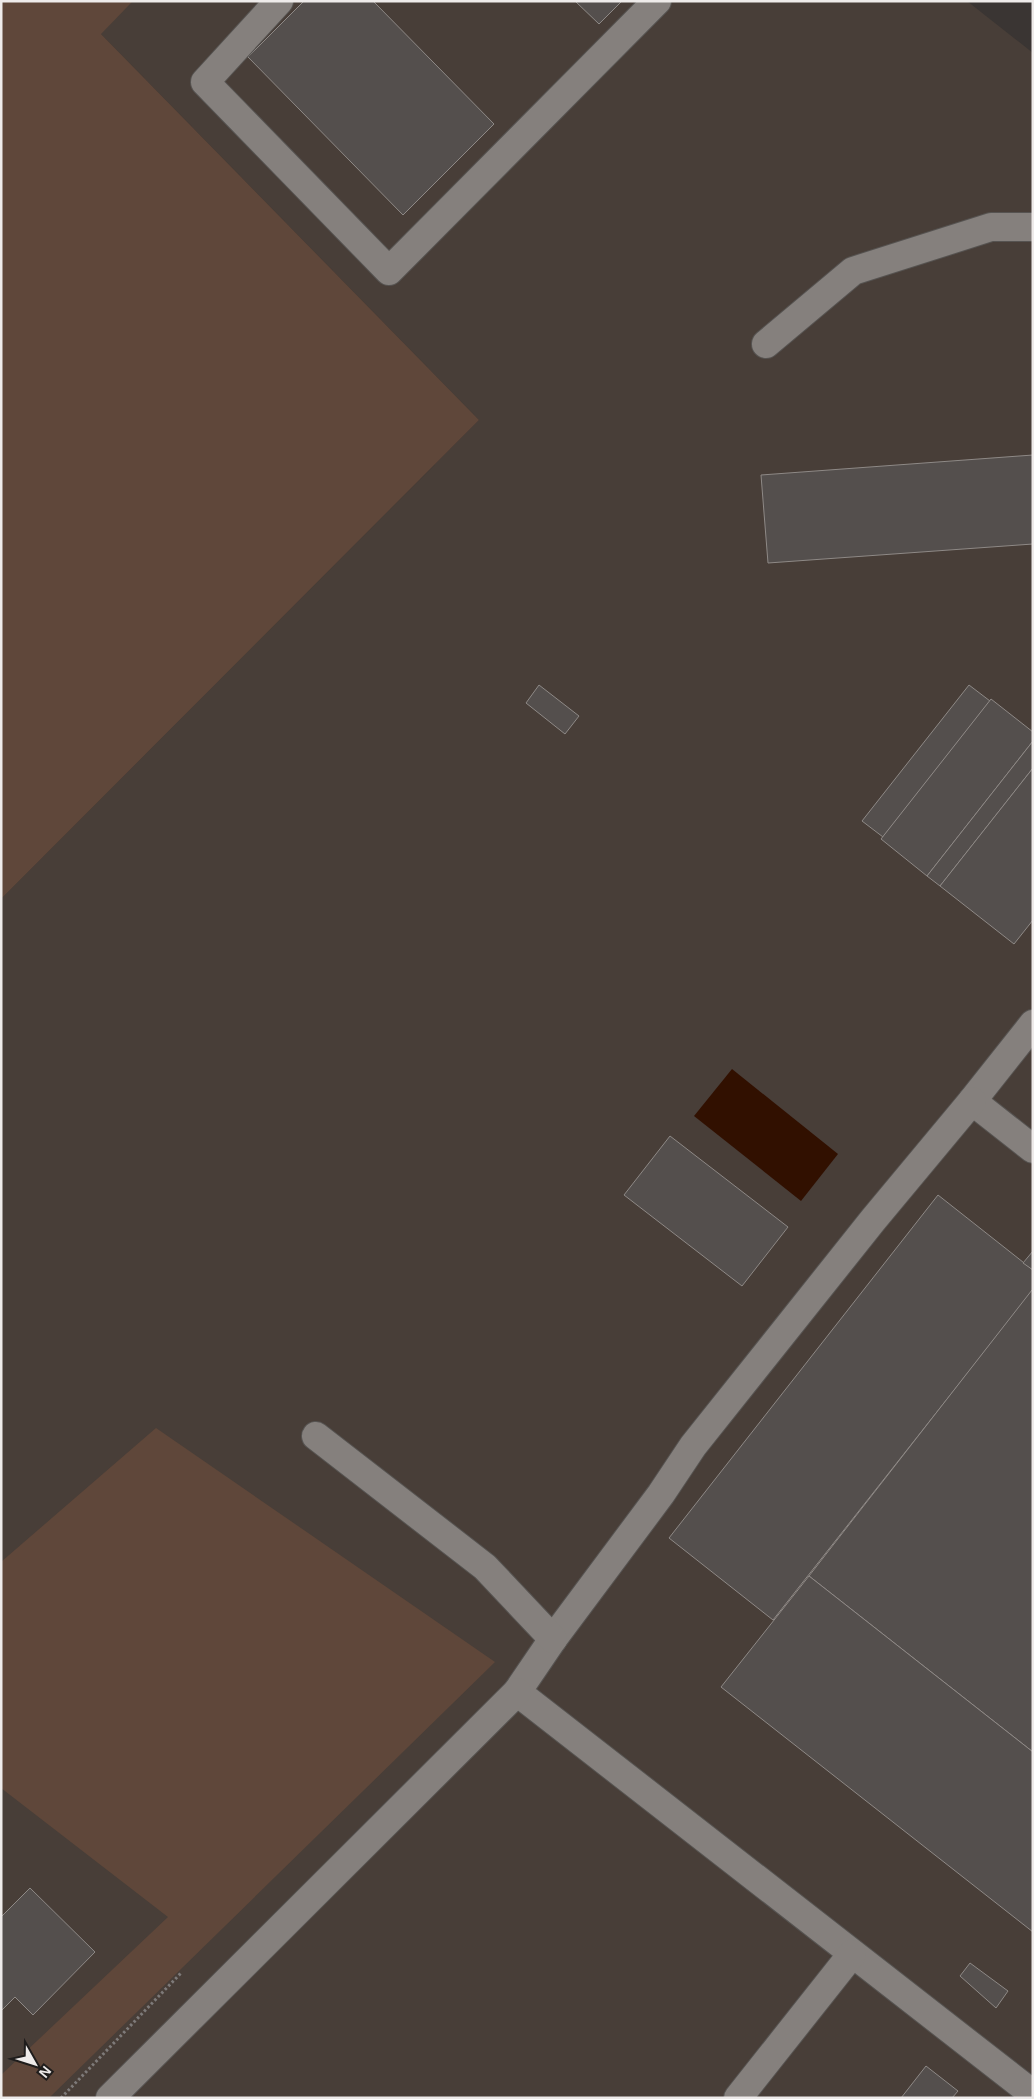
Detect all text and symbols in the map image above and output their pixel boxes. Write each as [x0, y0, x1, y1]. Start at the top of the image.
north arrow [10, 2039, 60, 2089]
text: N [36, 2063, 55, 2081]

